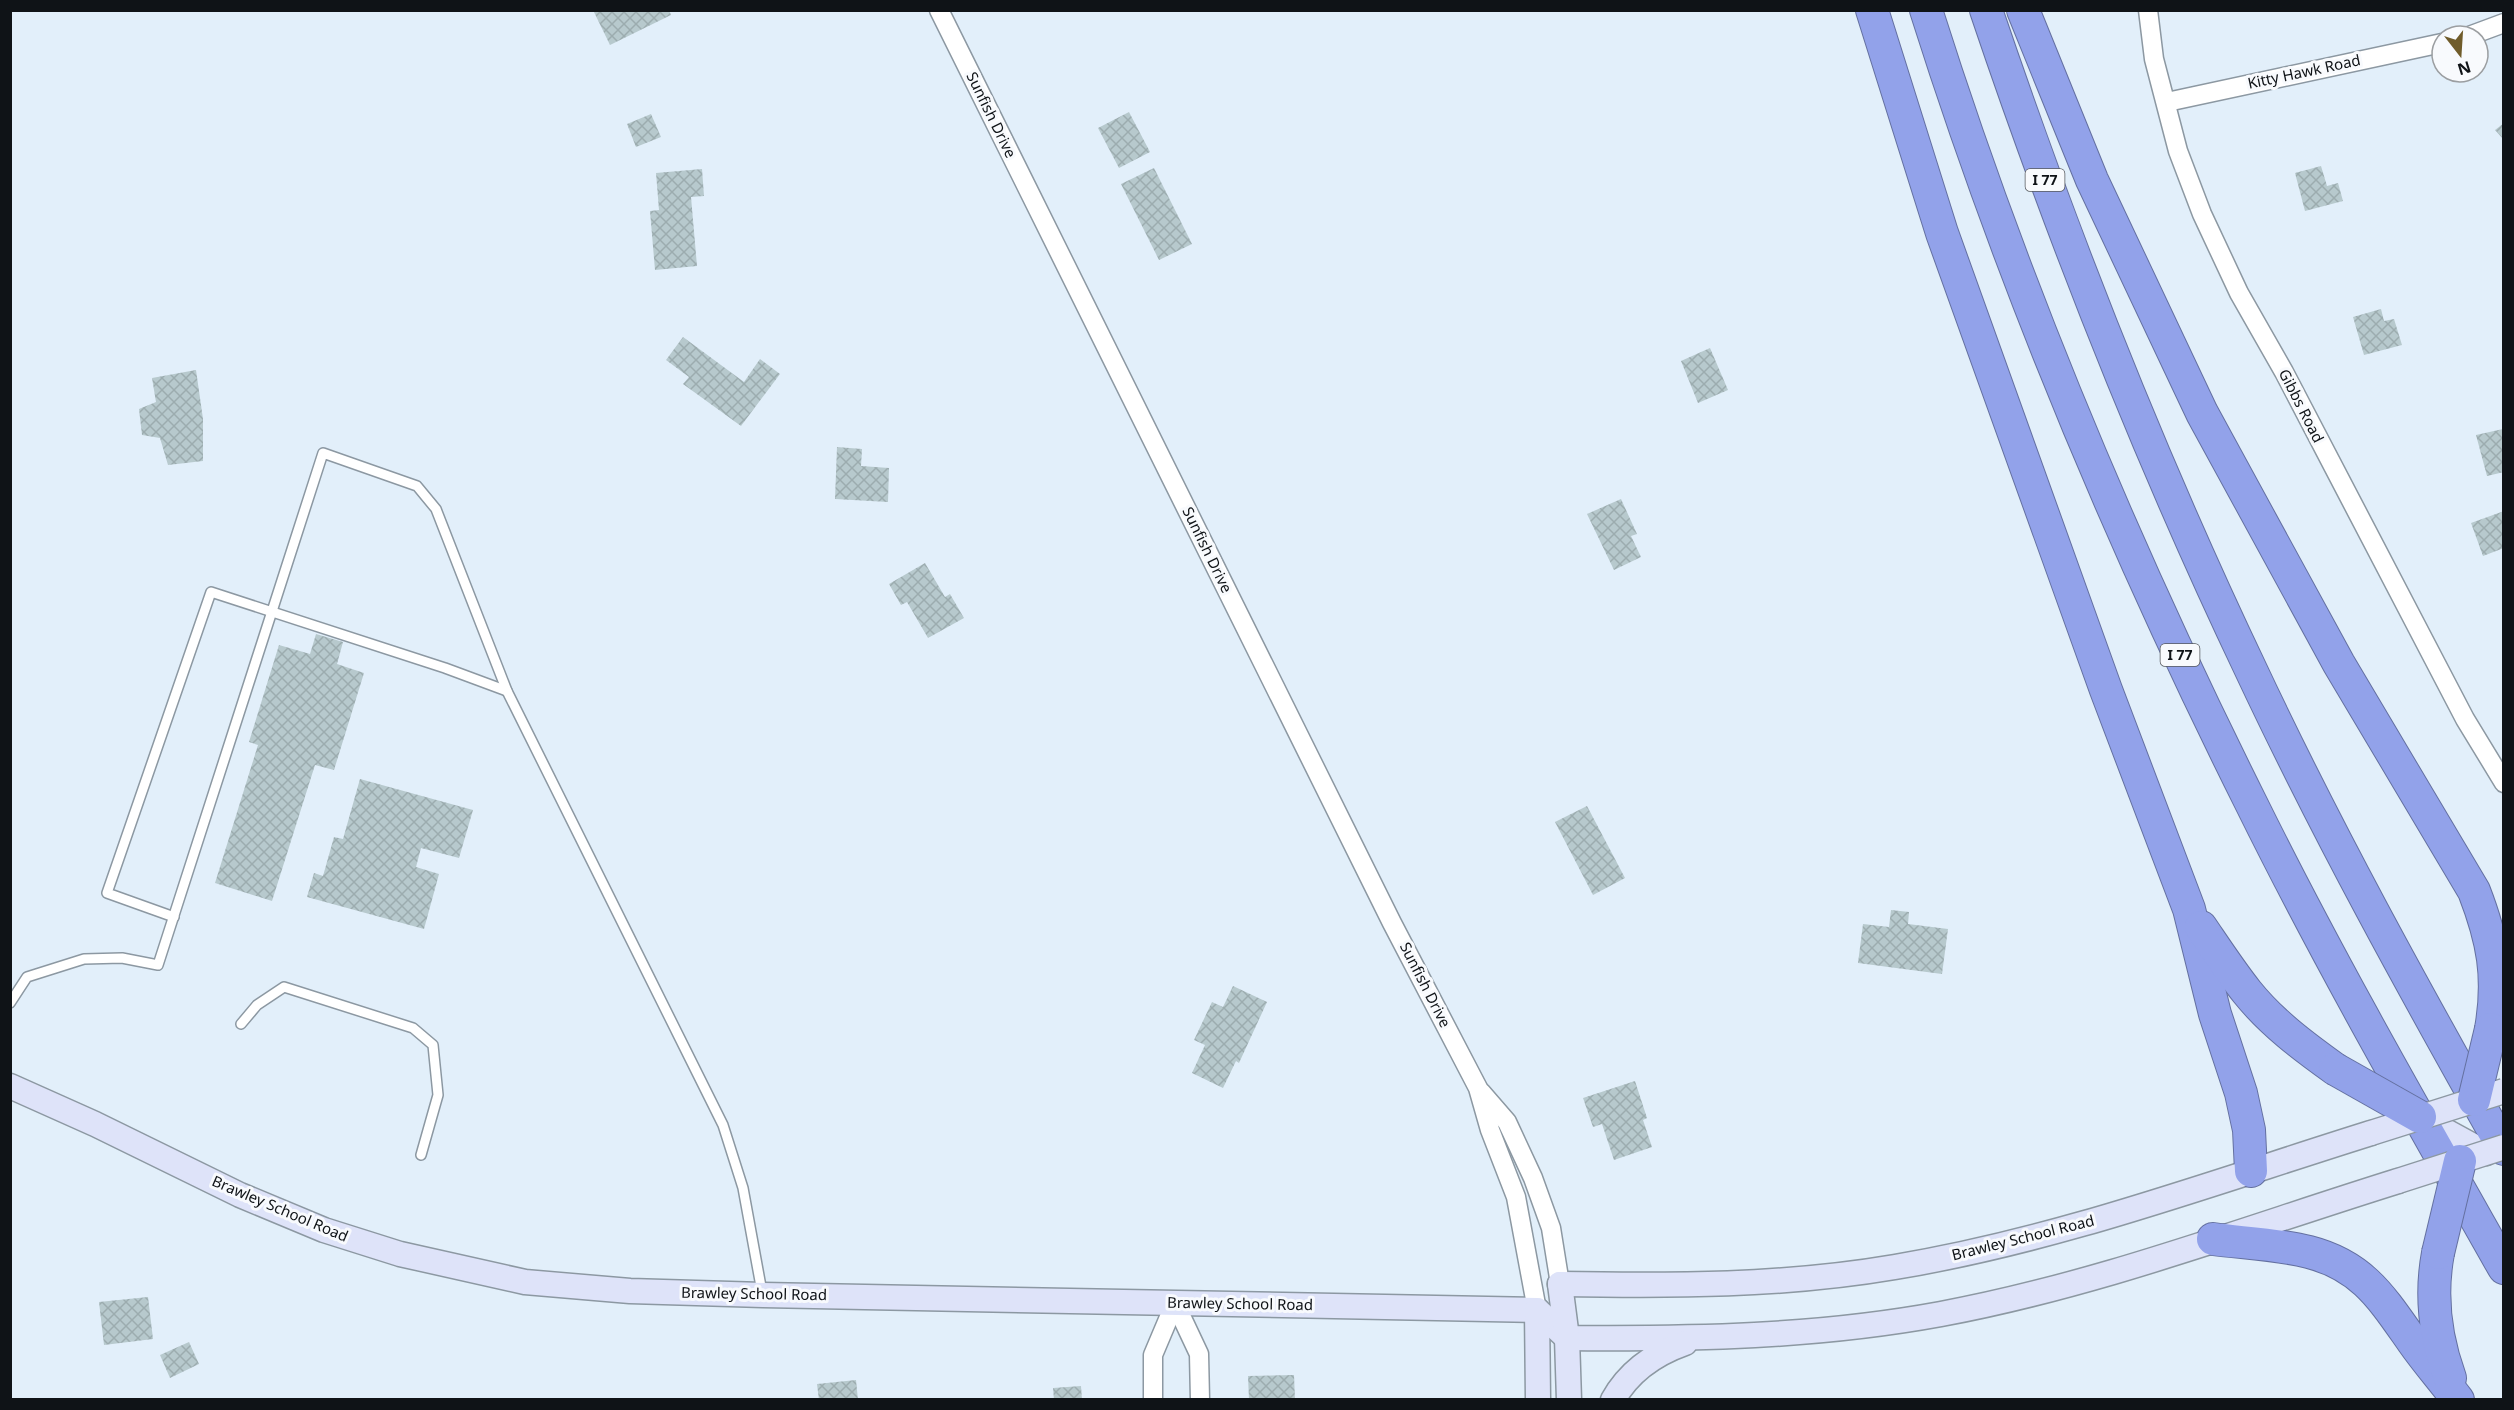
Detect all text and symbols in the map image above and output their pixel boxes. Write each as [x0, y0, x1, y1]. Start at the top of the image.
north arrow [2430, 24, 2490, 84]
street label: Kitty Hawk Road [2246, 49, 2362, 93]
text: N [2455, 56, 2474, 81]
street label: Sunfish Drive [962, 68, 1021, 161]
road number: I 77 [2026, 169, 2064, 191]
street label: Gibbs Road [2275, 365, 2329, 446]
street label: Sunfish Drive [1178, 503, 1237, 596]
road number: I 77 [2160, 644, 2200, 666]
street label: Sunfish Drive [1396, 938, 1456, 1031]
street label: Brawley School Road [209, 1170, 352, 1246]
street label: Brawley School Road [1949, 1210, 2096, 1264]
street label: Brawley School Road [681, 1282, 827, 1304]
street label: Brawley School Road [1167, 1292, 1313, 1314]

